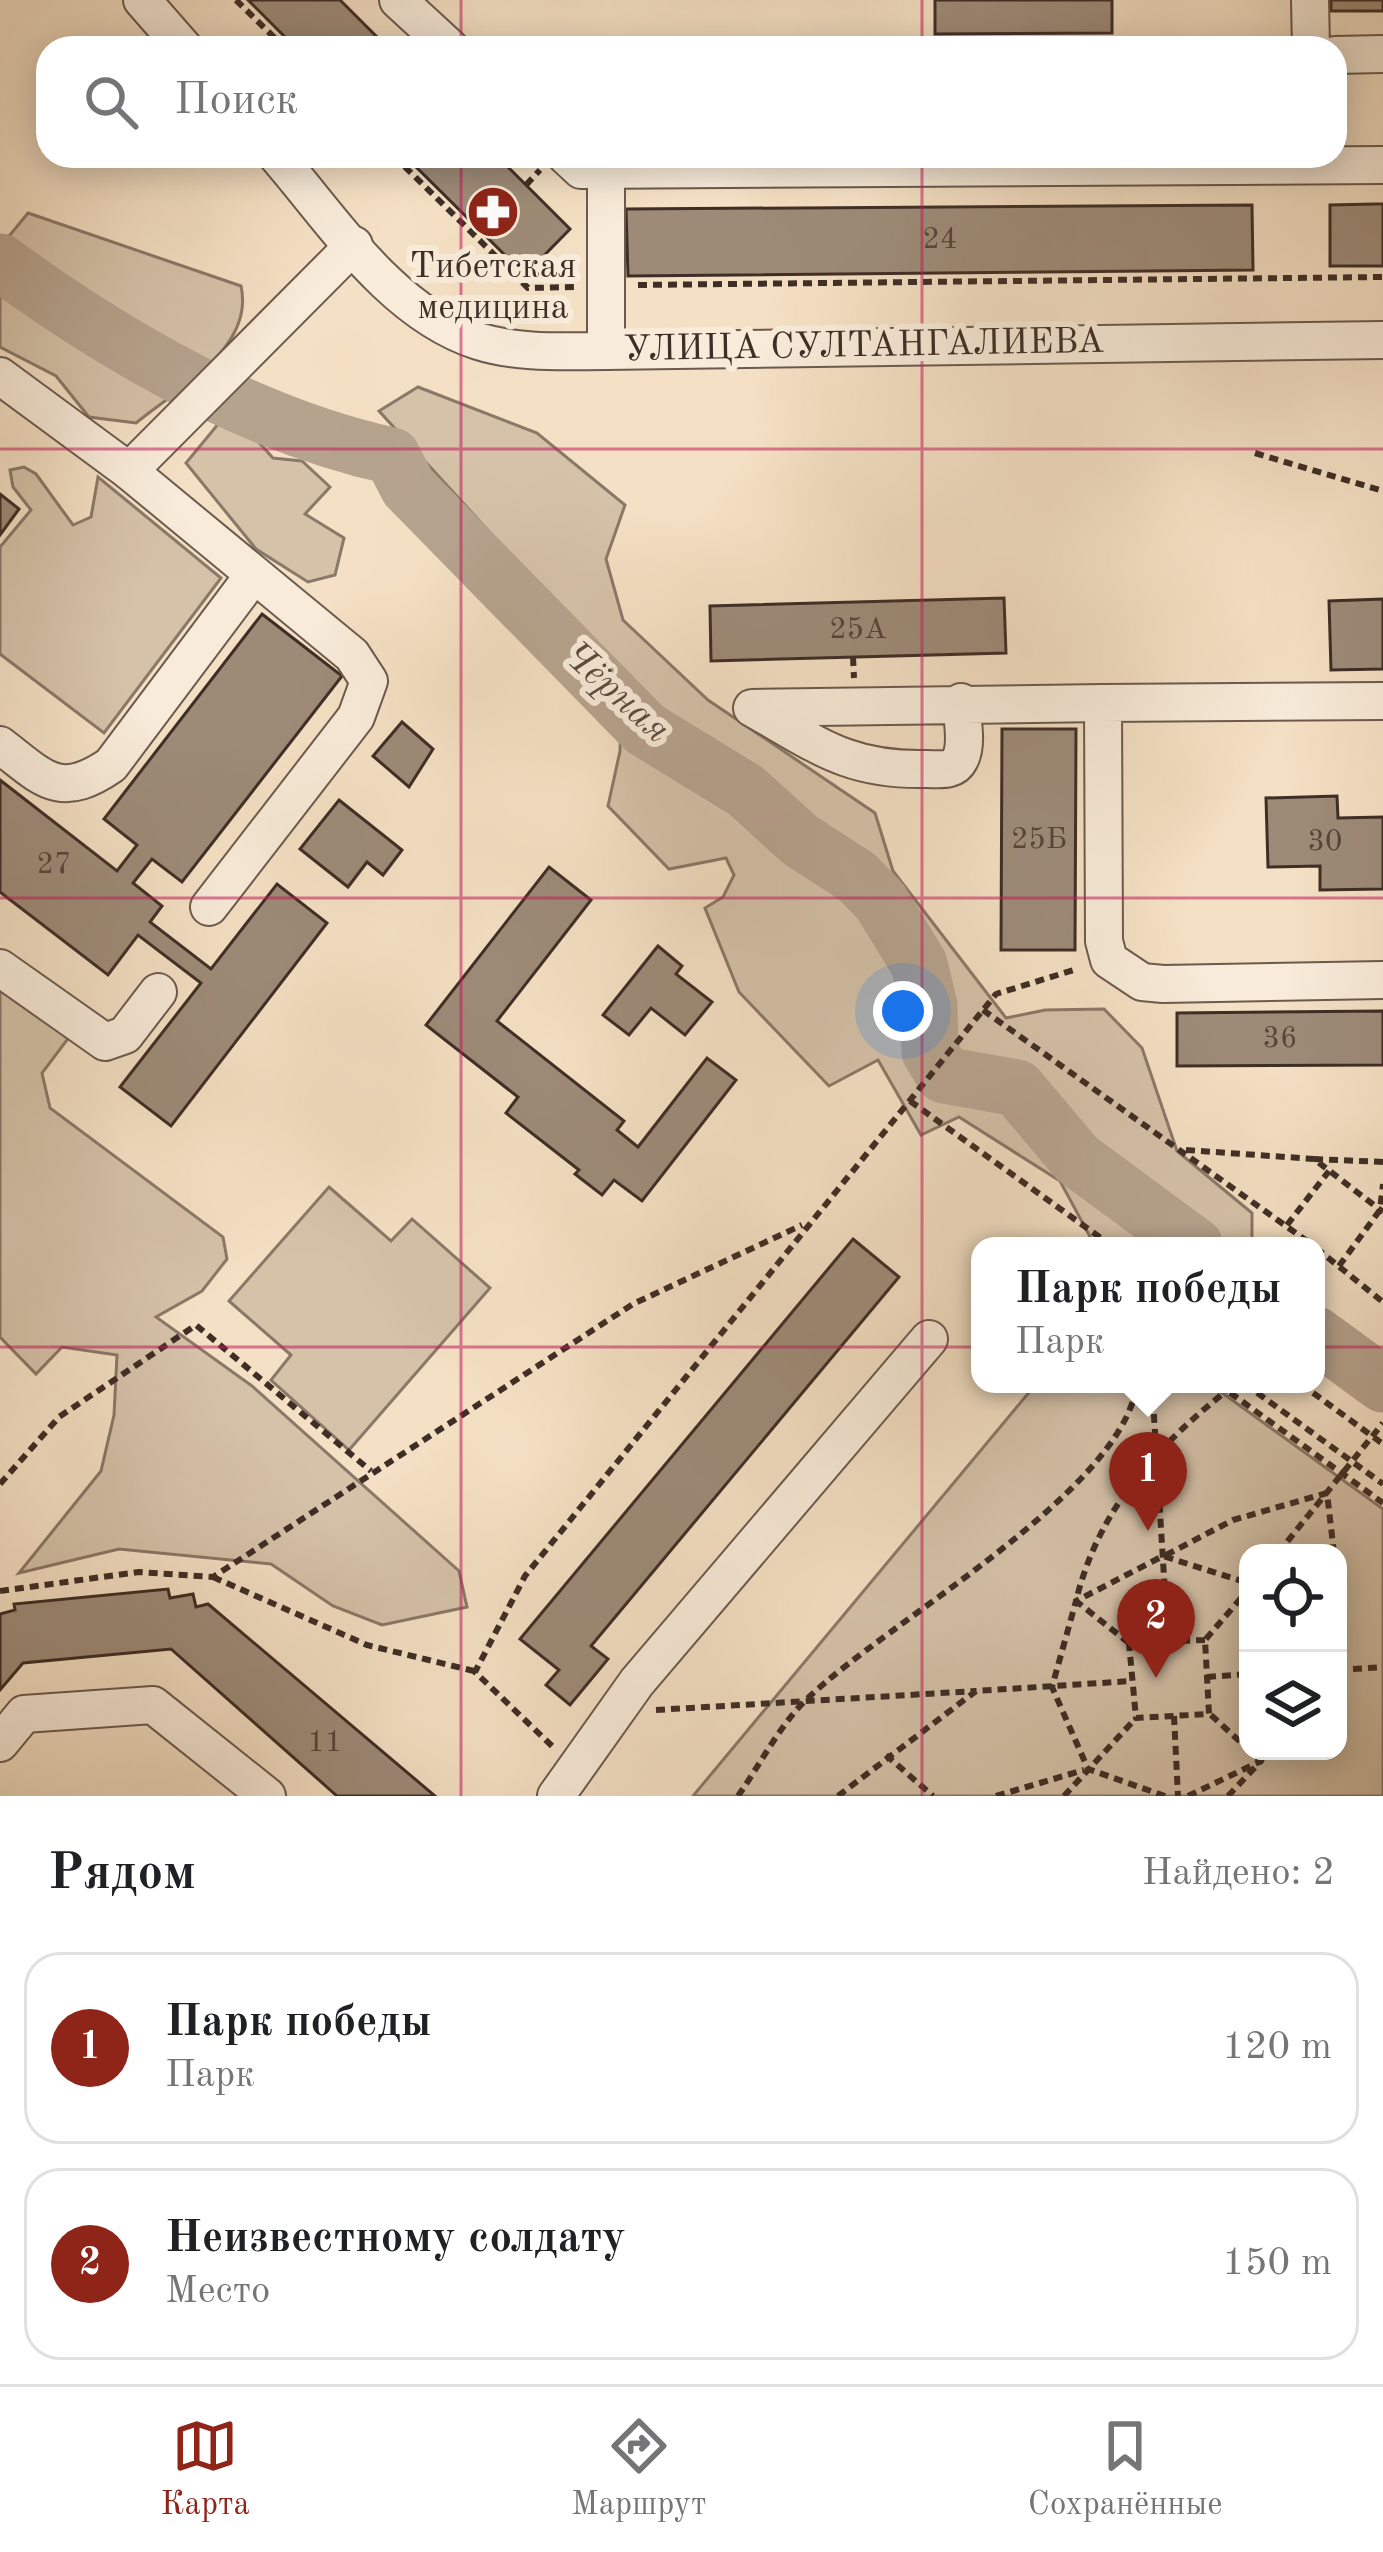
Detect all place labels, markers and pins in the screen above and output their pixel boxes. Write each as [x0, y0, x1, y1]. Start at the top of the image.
pharmacy icon: Тибетская медицина [465, 184, 521, 240]
place label: Тибетская медицина [410, 250, 576, 327]
pin: 1 [1109, 1432, 1187, 1531]
pin: 2 [1117, 1579, 1195, 1678]

